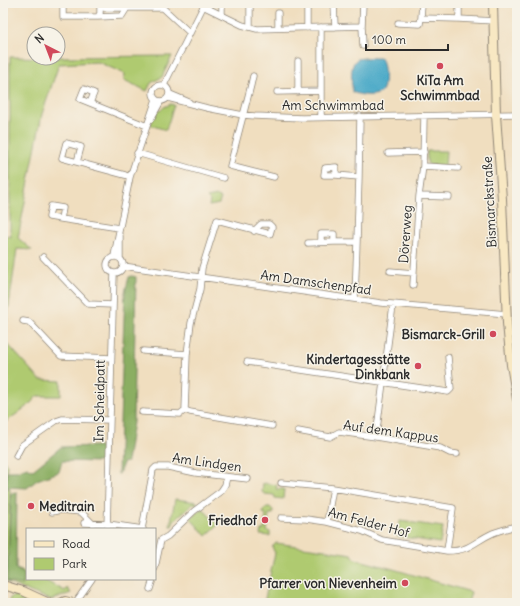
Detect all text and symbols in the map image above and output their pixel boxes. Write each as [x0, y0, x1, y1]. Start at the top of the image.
north arrow [26, 26, 66, 66]
scale bar [366, 26, 448, 52]
text: N [32, 31, 47, 46]
text: 100 m [372, 32, 406, 47]
marker: KiTa Am Schwimmbad [435, 61, 445, 71]
place label: KiTa Am Schwimmbad [400, 72, 480, 104]
street label: Am Schwimmbad [282, 97, 384, 114]
street label: Bismarckstraße [479, 156, 500, 248]
street label: Dörerweg [395, 204, 416, 264]
street label: Am Damschenpfad [259, 266, 373, 299]
place label: Bismarck-Grill [402, 326, 485, 343]
marker: Bismarck-Grill [488, 329, 498, 339]
place label: Kindertagesstätte Dinkbank [306, 351, 410, 383]
street label: Im Scheidpatt [90, 359, 109, 442]
marker: Kindertagesstätte Dinkbank [413, 361, 423, 371]
street label: Auf dem Kappus [342, 416, 440, 447]
street label: Am Lindgen [171, 449, 243, 476]
place label: Meditrain [39, 498, 95, 515]
marker: Meditrain [26, 501, 36, 511]
street label: Am Felder Hof [326, 504, 412, 542]
place label: Friedhof [208, 512, 258, 529]
marker: Friedhof [260, 515, 270, 525]
legend [26, 528, 156, 580]
text: Road [62, 536, 90, 551]
text: Park [62, 556, 87, 571]
place label: Pfarrer von Nievenheim [259, 575, 398, 592]
marker: Pfarrer von Nievenheim [400, 578, 410, 588]

